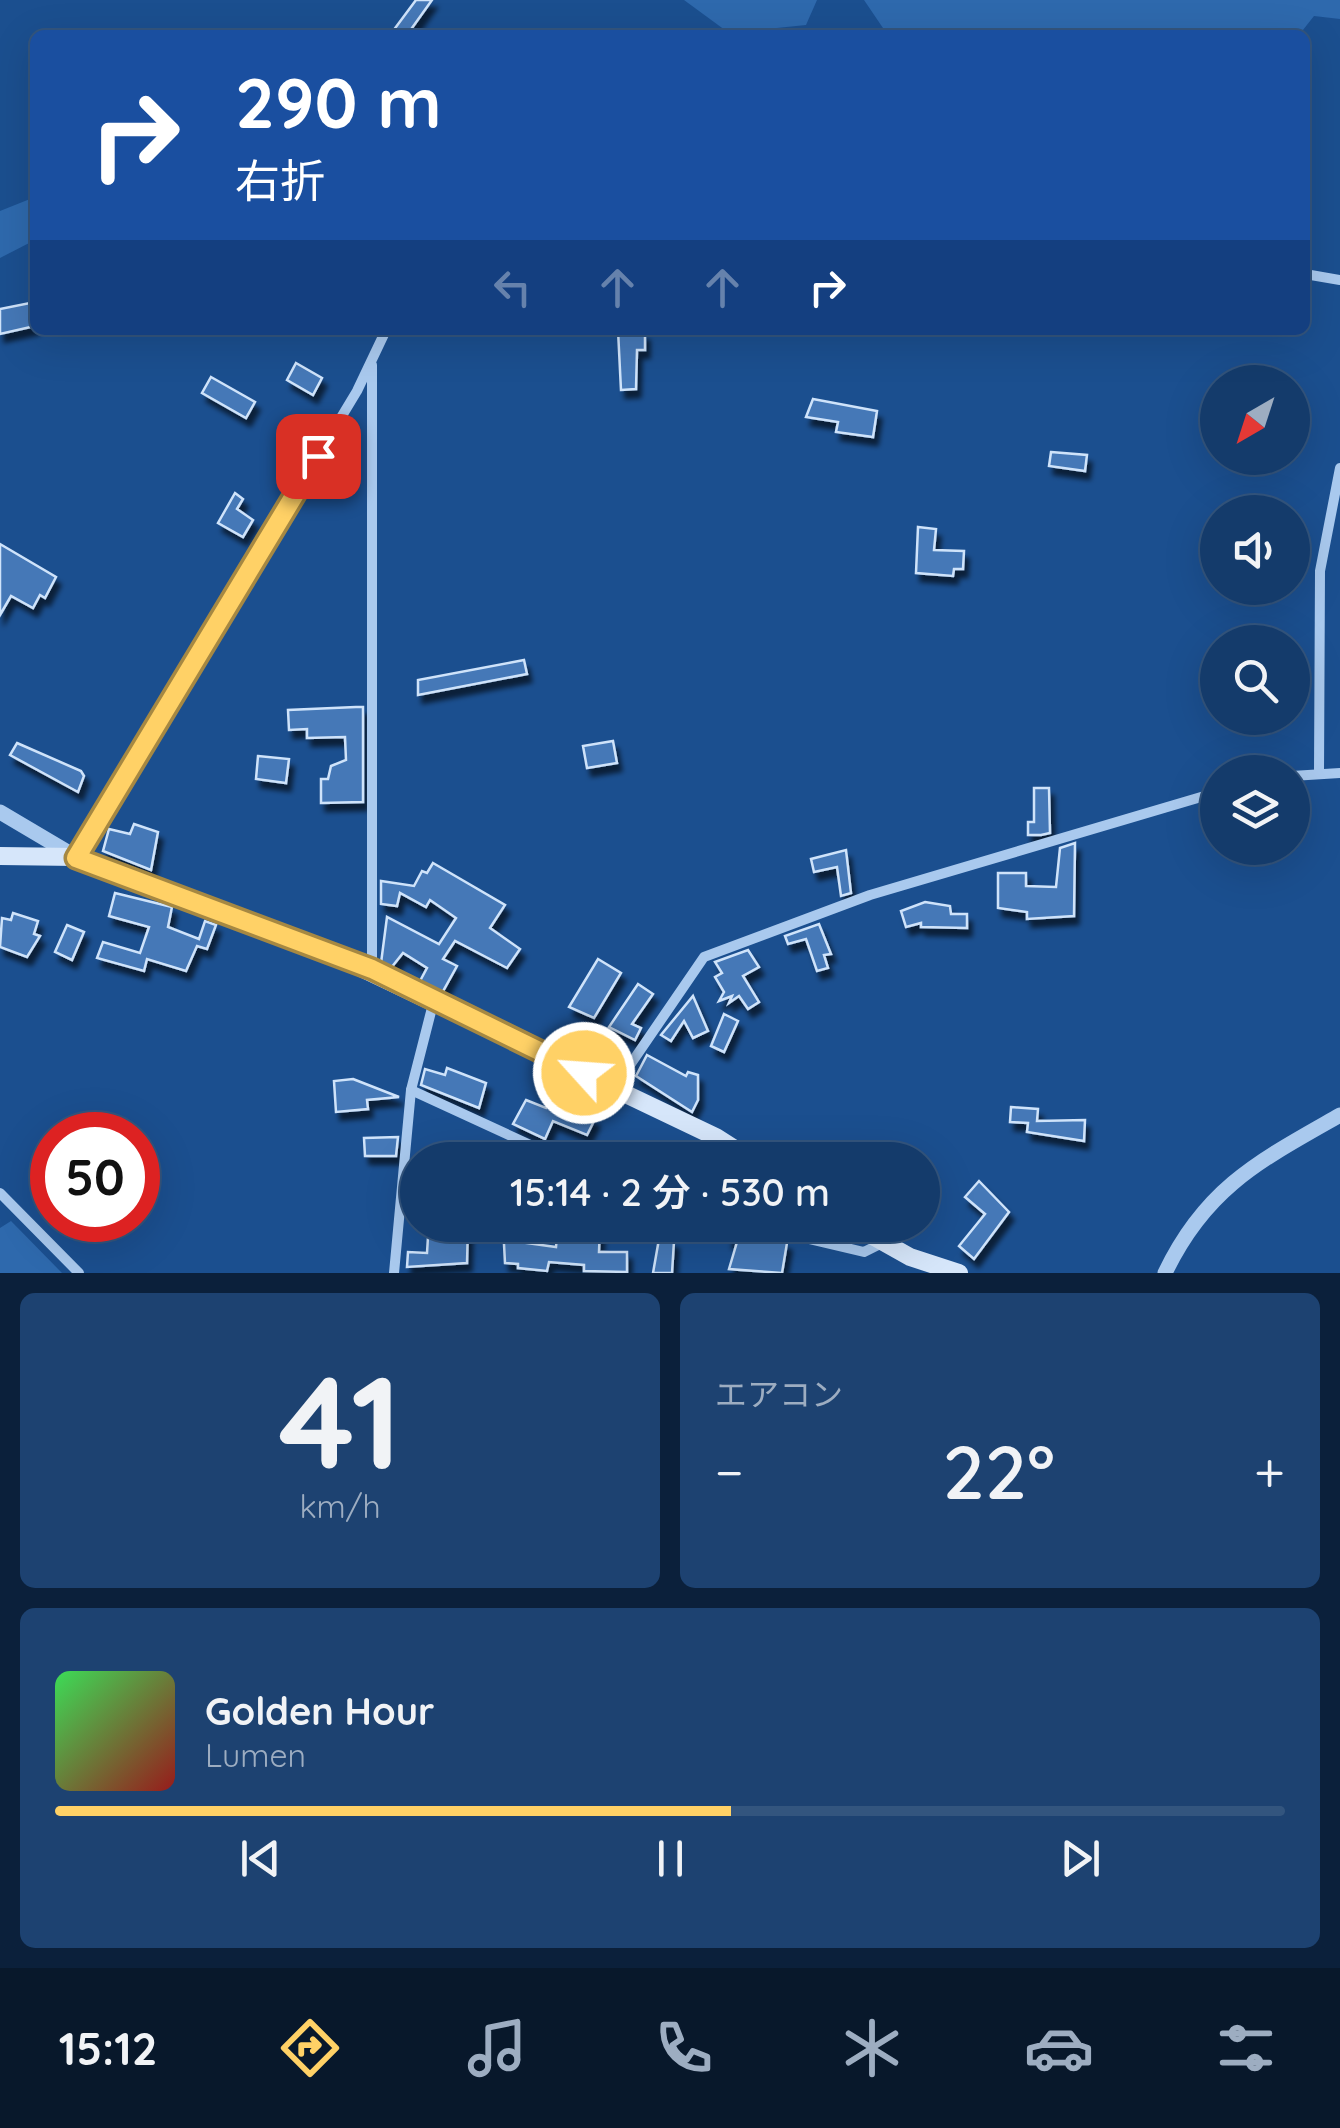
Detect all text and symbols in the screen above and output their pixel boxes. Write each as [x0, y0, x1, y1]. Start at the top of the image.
text: 290 m [235, 58, 442, 146]
icon: right [70, 70, 200, 200]
text: 右折 [235, 152, 325, 208]
icon: left [485, 260, 540, 315]
icon: ahead [590, 260, 645, 315]
icon: ahead [695, 260, 750, 315]
icon: right [800, 260, 855, 315]
north arrow [1200, 365, 1310, 475]
map controls [1200, 365, 1310, 865]
pin [276, 414, 361, 499]
icon: arrive [291, 429, 346, 484]
button: sound [1200, 495, 1310, 605]
button: search [1200, 625, 1310, 735]
button: layers [1200, 755, 1310, 865]
position arrow [532, 1021, 636, 1125]
speed limit sign: 50 [30, 1112, 160, 1242]
text: 15:14 · 2 分 · 530 m [510, 1168, 830, 1216]
text: 41 [278, 1339, 402, 1502]
text: エアコン [715, 1374, 843, 1414]
text: 22° [943, 1424, 1055, 1518]
text: − [715, 1437, 744, 1506]
text: + [1254, 1437, 1285, 1506]
text: km/h [299, 1486, 381, 1526]
text: Golden Hour [205, 1687, 434, 1735]
text: Lumen [205, 1735, 306, 1775]
icon: previous [233, 1831, 288, 1886]
icon: pause [643, 1831, 698, 1886]
icon: next [1053, 1831, 1108, 1886]
icon: directions [275, 2013, 345, 2083]
icon: music [462, 2013, 532, 2083]
icon: phone [649, 2013, 719, 2083]
icon: climate [837, 2013, 907, 2083]
icon: car [1024, 2013, 1094, 2083]
icon: filters [1211, 2013, 1281, 2083]
text: 15:12 [59, 2020, 157, 2076]

